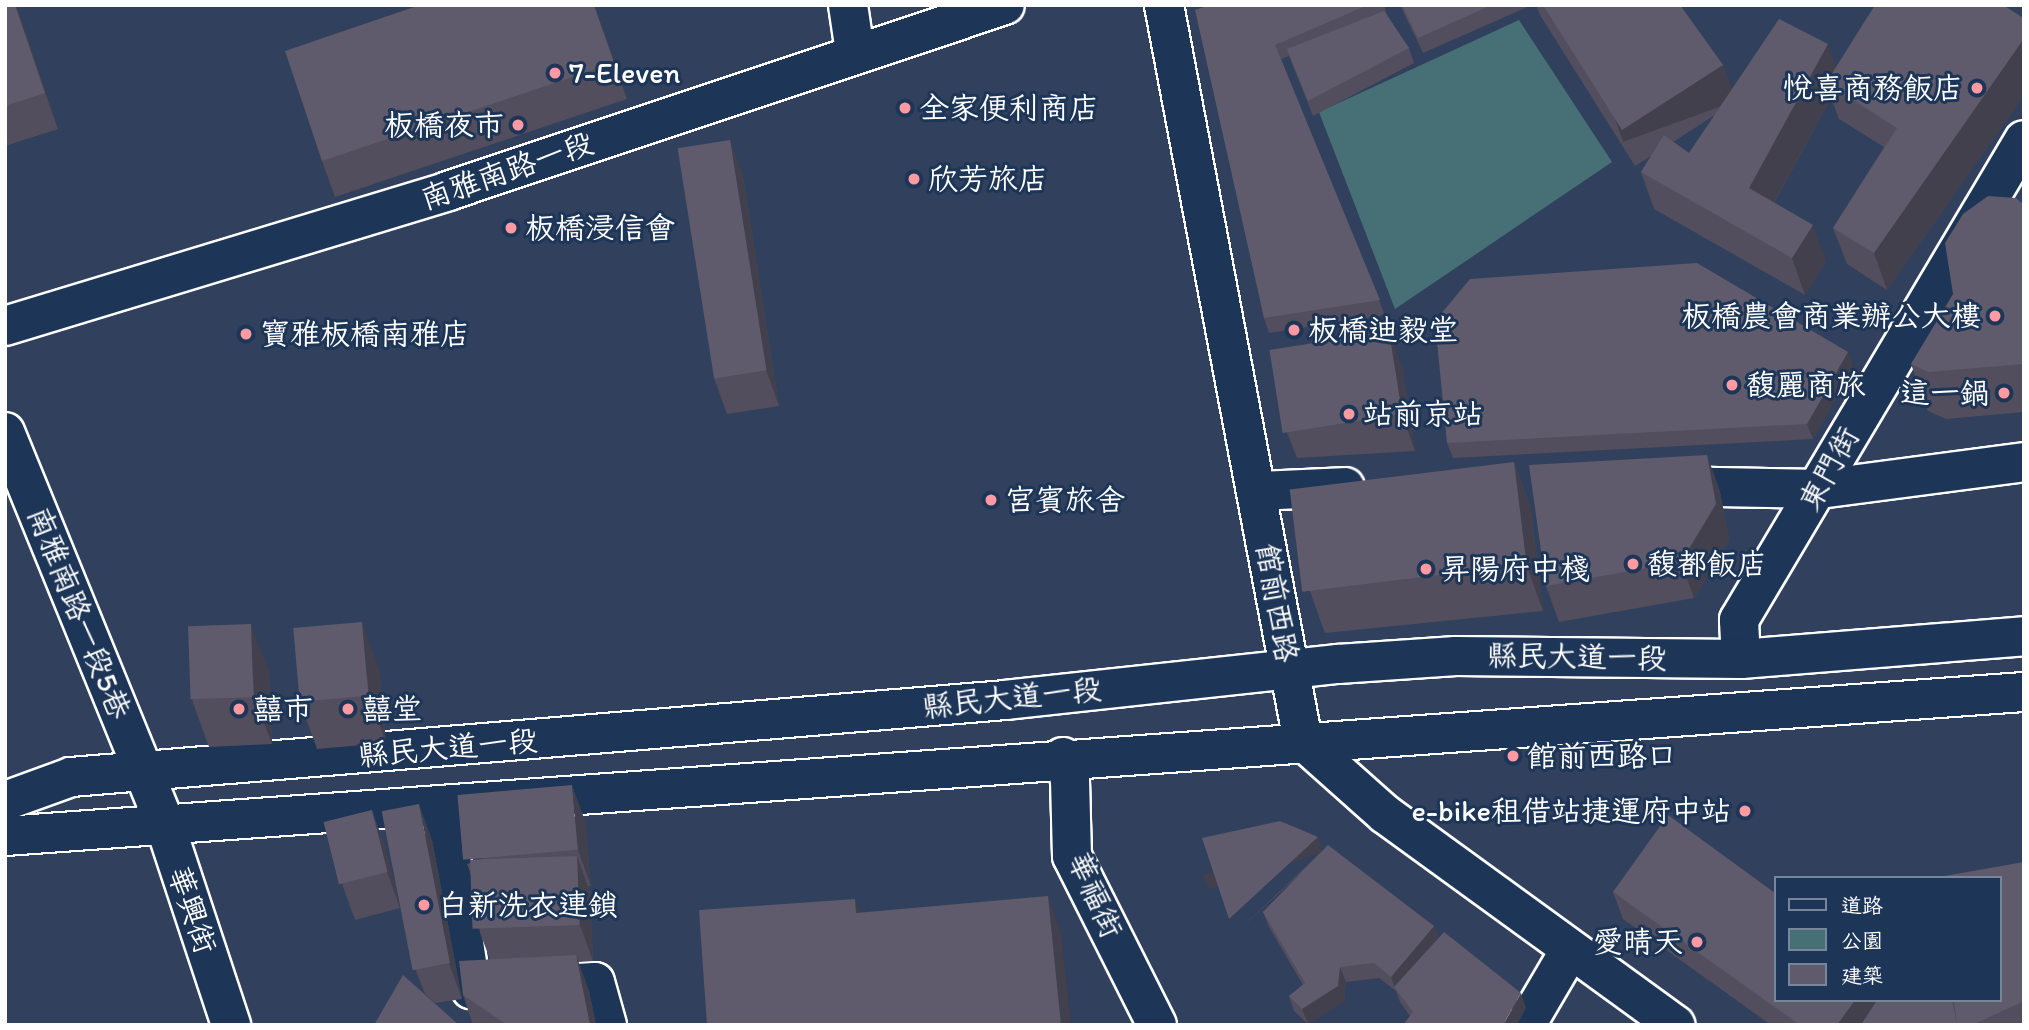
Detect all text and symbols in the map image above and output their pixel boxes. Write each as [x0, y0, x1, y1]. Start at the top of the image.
place label: 7-Eleven [569, 55, 680, 91]
marker: 7-Eleven [547, 65, 563, 81]
place label: 悅喜商務飯店 [1783, 70, 1963, 106]
marker: 悅喜商務飯店 [1969, 80, 1985, 96]
place label: 全家便利商店 [919, 90, 1099, 126]
marker: 全家便利商店 [897, 100, 913, 116]
place label: 板橋夜市 [384, 107, 504, 143]
marker: 板橋夜市 [510, 117, 526, 133]
street label: 南雅南路一段 [416, 125, 598, 217]
place label: 欣芳旅店 [928, 161, 1048, 197]
marker: 欣芳旅店 [906, 171, 922, 187]
place label: 板橋浸信會 [525, 210, 675, 246]
marker: 板橋浸信會 [503, 220, 519, 236]
place label: 板橋農會商業辦公大樓 [1681, 298, 1981, 334]
marker: 板橋農會商業辦公大樓 [1987, 308, 2003, 324]
place label: 板橋迪毅堂 [1308, 312, 1458, 348]
place label: 寶雅板橋南雅店 [260, 316, 470, 352]
marker: 板橋迪毅堂 [1286, 322, 1302, 338]
marker: 寶雅板橋南雅店 [238, 326, 254, 342]
place label: 馥麗商旅 [1746, 367, 1866, 403]
place label: 這一鍋 [1900, 375, 1990, 411]
marker: 馥麗商旅 [1724, 377, 1740, 393]
marker: 這一鍋 [1996, 385, 2012, 401]
place label: 站前京站 [1363, 396, 1483, 432]
marker: 站前京站 [1341, 406, 1357, 422]
street label: 東門街 [1791, 421, 1867, 517]
place label: 宮賓旅舍 [1005, 482, 1125, 518]
marker: 宮賓旅舍 [983, 492, 999, 508]
street label: 南雅南路一段5巷 [20, 502, 138, 724]
street label: 館前西路 [1249, 541, 1305, 665]
place label: 馥都飯店 [1647, 546, 1767, 582]
place label: 昇陽府中棧 [1440, 551, 1590, 587]
marker: 馥都飯店 [1625, 556, 1641, 572]
marker: 昇陽府中棧 [1418, 561, 1434, 577]
street label: 縣民大道一段 [1487, 637, 1667, 677]
street label: 縣民大道一段 [921, 671, 1103, 725]
place label: 囍市 [253, 691, 313, 727]
place label: 囍堂 [362, 691, 422, 727]
marker: 囍市 [231, 701, 247, 717]
marker: 囍堂 [340, 701, 356, 717]
street label: 縣民大道一段 [357, 722, 539, 774]
place label: 館前西路口 [1527, 738, 1677, 774]
marker: 館前西路口 [1505, 748, 1521, 764]
place label: e-bike租借站捷運府中站 [1412, 793, 1731, 829]
marker: e-bike租借站捷運府中站 [1737, 803, 1753, 819]
street label: 華福街 [1060, 847, 1130, 943]
street label: 華興街 [160, 862, 224, 958]
legend [1773, 876, 2001, 1002]
place label: 白新洗衣連鎖 [438, 887, 618, 923]
text: 道路 [1841, 893, 1883, 918]
marker: 白新洗衣連鎖 [416, 897, 432, 913]
place label: 愛晴天 [1593, 924, 1683, 960]
text: 公園 [1841, 928, 1883, 953]
marker: 愛晴天 [1689, 934, 1705, 950]
text: 建築 [1841, 963, 1883, 988]

